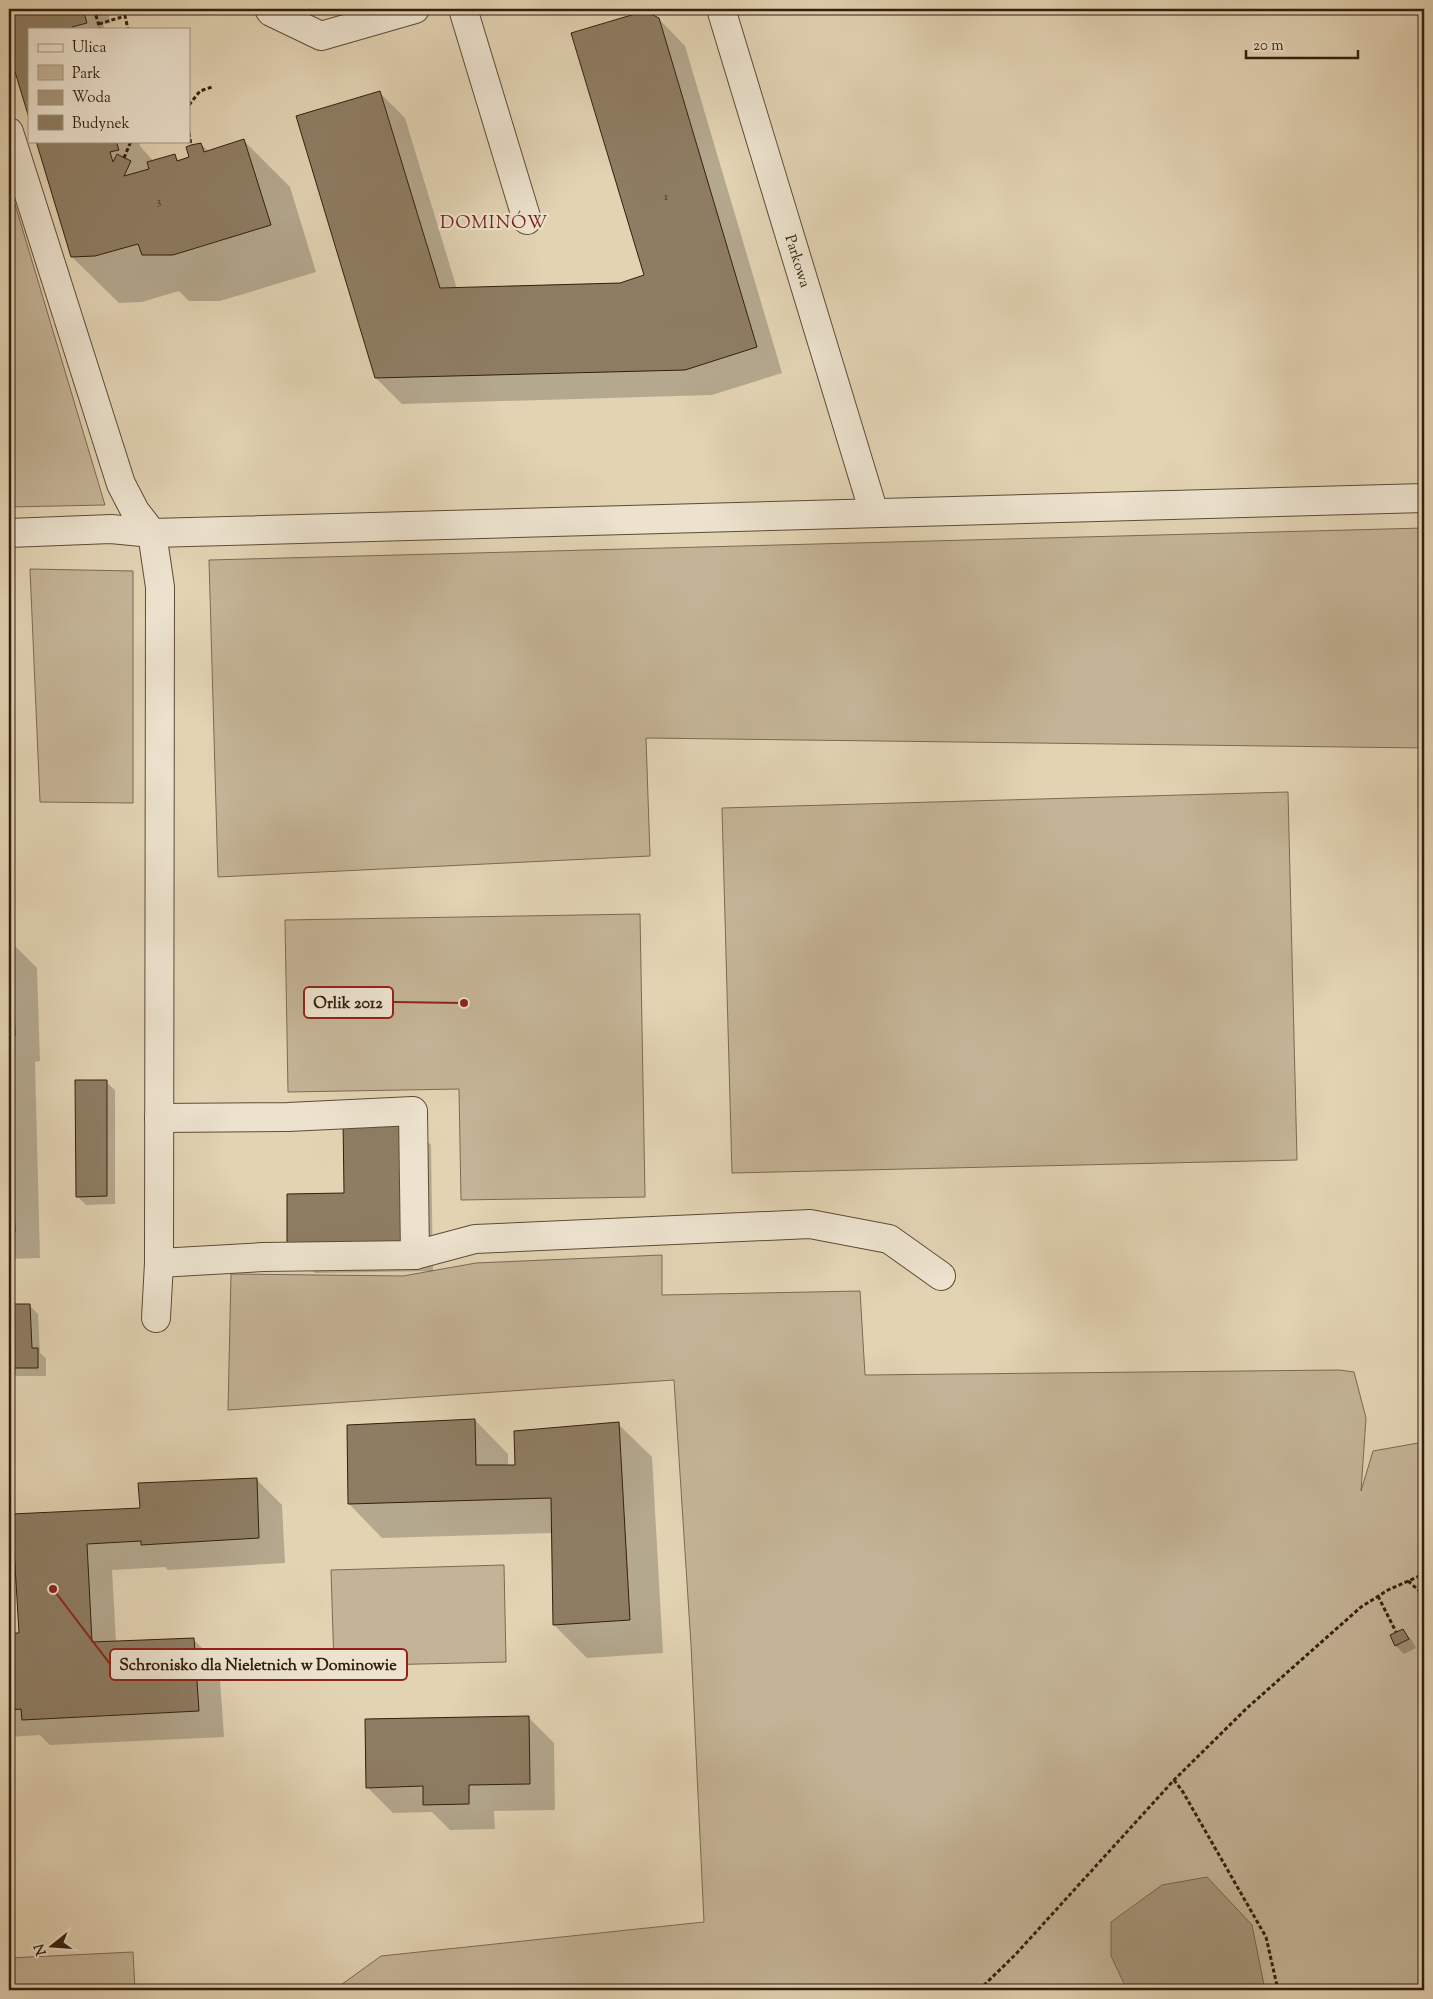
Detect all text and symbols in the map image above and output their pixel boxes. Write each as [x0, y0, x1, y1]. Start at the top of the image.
legend [28, 28, 190, 142]
scale bar [1246, 28, 1358, 60]
text: 20 m [1253, 36, 1284, 57]
text: Ulica [72, 38, 106, 59]
text: Park [72, 64, 101, 85]
text: Woda [72, 88, 111, 109]
text: Budynek [72, 114, 130, 135]
house number: 1 [664, 188, 668, 206]
house number: 3 [157, 193, 162, 211]
district label: DOMINÓW [440, 210, 548, 237]
street label: Parkowa [779, 232, 815, 291]
callout: Orlik 2012 [304, 987, 393, 1018]
text: Orlik 2012 [313, 993, 383, 1016]
callout: Schronisko dla Nieletnich w Dominowie [110, 1649, 407, 1680]
text: Schronisko dla Nieletnich w Dominowie [119, 1655, 397, 1678]
north arrow [28, 1922, 78, 1972]
text: N [30, 1941, 53, 1957]

